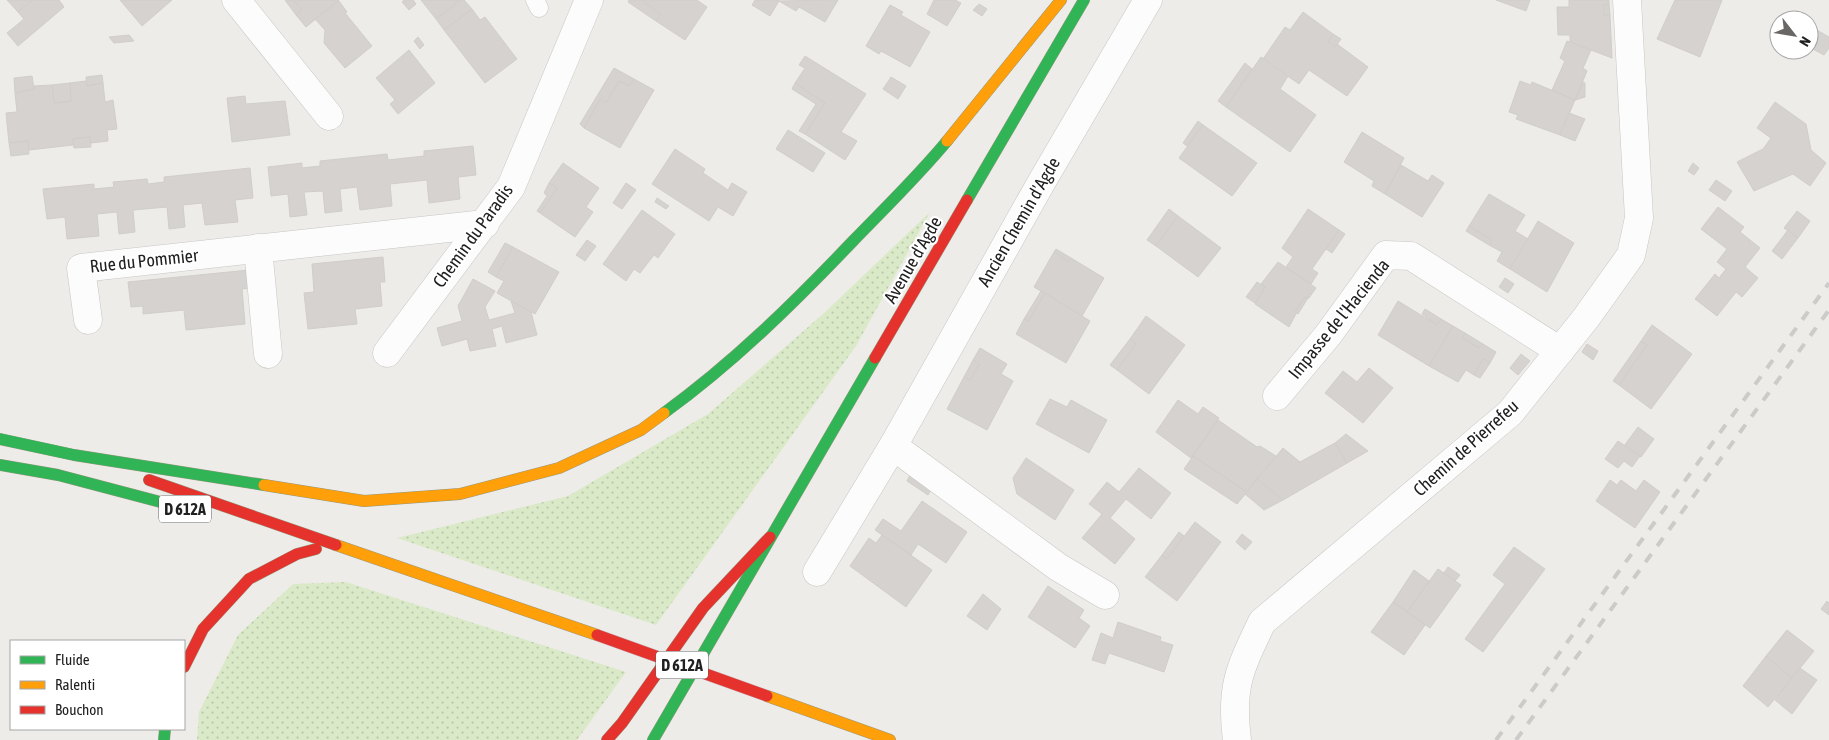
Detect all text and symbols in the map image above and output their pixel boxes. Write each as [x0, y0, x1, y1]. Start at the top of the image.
north arrow [1769, 10, 1819, 60]
text: N [1796, 34, 1814, 49]
street label: Ancien Chemin d'Agde [973, 154, 1064, 290]
street label: Chemin du Paradis [428, 180, 517, 291]
street label: Avenue d'Agde [879, 213, 946, 307]
street label: Rue du Pommier [89, 244, 200, 277]
street label: Impasse de l'Hacienda [1284, 255, 1393, 383]
street label: Chemin de Pierrefeu [1409, 395, 1522, 500]
road number: D 612A [159, 496, 211, 522]
legend [10, 640, 185, 730]
text: Fluide [55, 651, 90, 668]
road number: D 612A [656, 652, 708, 678]
text: Ralenti [55, 676, 95, 693]
text: Bouchon [55, 701, 104, 718]

